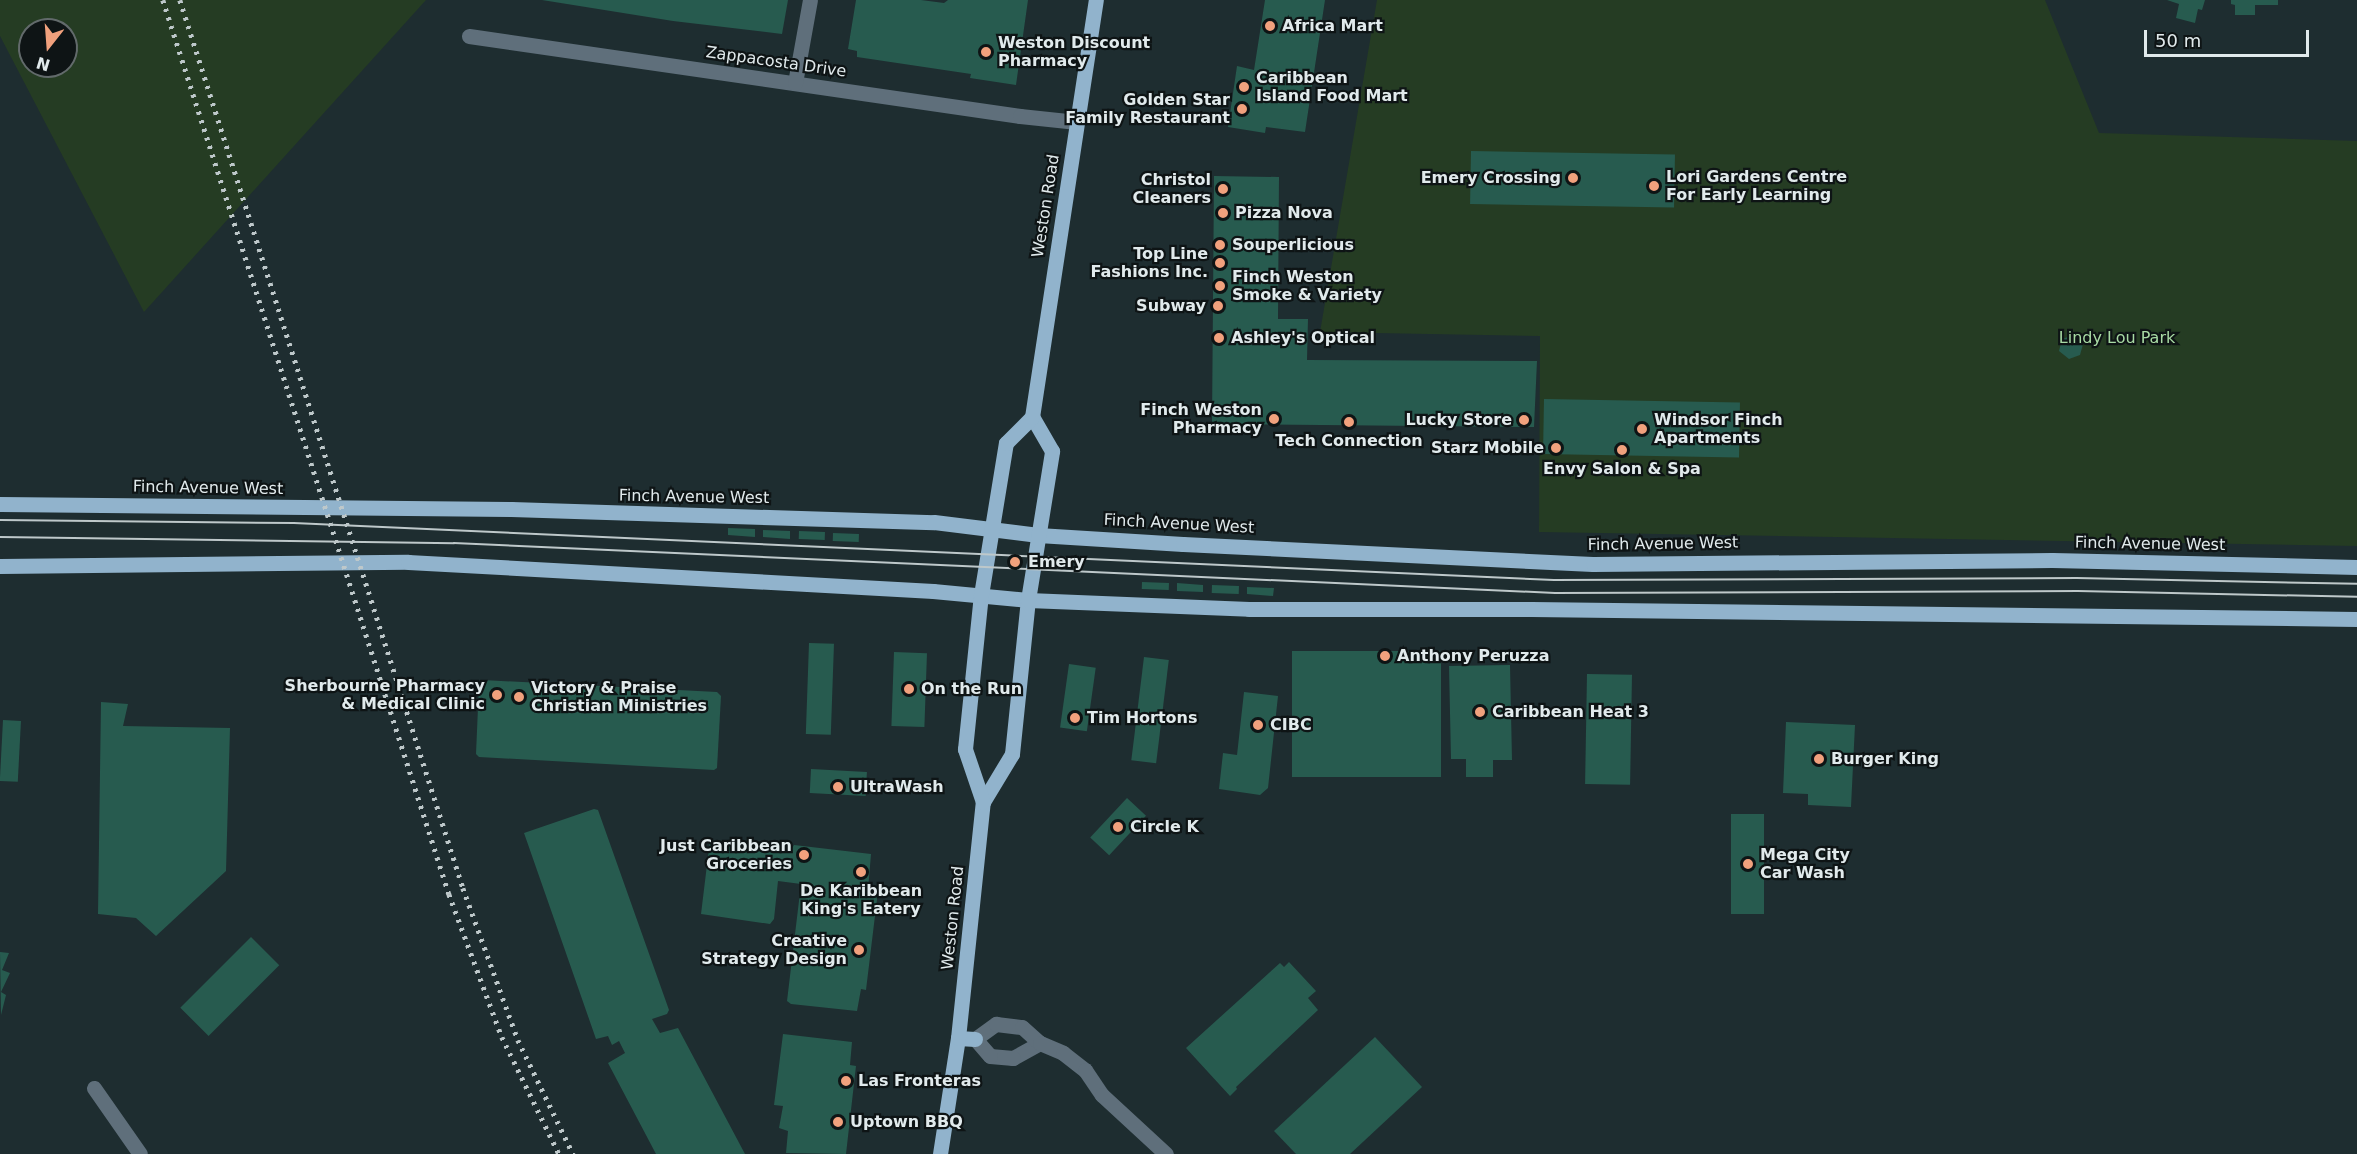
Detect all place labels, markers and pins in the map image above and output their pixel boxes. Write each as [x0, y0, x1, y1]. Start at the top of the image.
place label: Africa Mart [1282, 16, 1383, 36]
marker: Africa Mart [1263, 19, 1277, 33]
place label: Weston Discount Pharmacy [998, 33, 1150, 71]
marker: Weston Discount Pharmacy [979, 45, 993, 59]
place label: Caribbean Island Food Mart [1256, 68, 1408, 106]
marker: Caribbean Island Food Mart [1237, 80, 1251, 94]
place label: Golden Star Family Restaurant [1065, 90, 1230, 128]
marker: Golden Star Family Restaurant [1235, 102, 1249, 116]
place label: Lori Gardens Centre For Early Learning [1666, 167, 1847, 205]
place label: Emery Crossing [1421, 168, 1561, 188]
place label: Christol Cleaners [1132, 170, 1211, 208]
marker: Emery Crossing [1566, 171, 1580, 185]
marker: Lori Gardens Centre For Early Learning [1647, 179, 1661, 193]
marker: Christol Cleaners [1216, 182, 1230, 196]
place label: Pizza Nova [1235, 203, 1333, 223]
marker: Pizza Nova [1216, 206, 1230, 220]
place label: Souperlicious [1232, 235, 1354, 255]
marker: Souperlicious [1213, 238, 1227, 252]
place label: Top Line Fashions Inc. [1090, 244, 1208, 282]
marker: Top Line Fashions Inc. [1213, 256, 1227, 270]
place label: Finch Weston Smoke & Variety [1232, 267, 1382, 305]
marker: Finch Weston Smoke & Variety [1213, 279, 1227, 293]
place label: Subway [1136, 296, 1206, 316]
marker: Subway [1211, 299, 1225, 313]
place label: Ashley's Optical [1231, 328, 1375, 348]
marker: Ashley's Optical [1212, 331, 1226, 345]
place label: Finch Weston Pharmacy [1140, 400, 1262, 438]
place label: Lucky Store [1405, 410, 1512, 430]
place label: Windsor Finch Apartments [1654, 410, 1783, 448]
marker: Finch Weston Pharmacy [1267, 412, 1281, 426]
marker: Lucky Store [1517, 413, 1531, 427]
marker: Tech Connection [1342, 415, 1356, 429]
marker: Windsor Finch Apartments [1635, 422, 1649, 436]
place label: Tech Connection [1275, 431, 1423, 451]
place label: Starz Mobile [1431, 438, 1544, 458]
marker: Starz Mobile [1549, 441, 1563, 455]
marker: Envy Salon & Spa [1615, 443, 1629, 457]
place label: Envy Salon & Spa [1543, 459, 1701, 479]
place label: Emery [1028, 552, 1085, 572]
marker: Emery [1006, 553, 1024, 571]
place label: Anthony Peruzza [1397, 646, 1549, 666]
marker: Anthony Peruzza [1378, 649, 1392, 663]
place label: Sherbourne Pharmacy & Medical Clinic [285, 676, 485, 714]
place label: Victory & Praise Christian Ministries [531, 678, 707, 716]
place label: On the Run [921, 679, 1022, 699]
marker: On the Run [902, 682, 916, 696]
marker: Sherbourne Pharmacy & Medical Clinic [490, 688, 504, 702]
marker: Victory & Praise Christian Ministries [512, 690, 526, 704]
place label: Caribbean Heat 3 [1492, 702, 1649, 722]
marker: Caribbean Heat 3 [1473, 705, 1487, 719]
place label: Tim Hortons [1087, 708, 1197, 728]
marker: Tim Hortons [1068, 711, 1082, 725]
place label: CIBC [1270, 715, 1312, 735]
marker: CIBC [1251, 718, 1265, 732]
place label: Burger King [1831, 749, 1939, 769]
marker: Burger King [1812, 752, 1826, 766]
place label: UltraWash [850, 777, 944, 797]
marker: UltraWash [831, 780, 845, 794]
place label: Circle K [1130, 817, 1199, 837]
marker: Circle K [1111, 820, 1125, 834]
place label: Just Caribbean Groceries [660, 836, 792, 874]
place label: Mega City Car Wash [1760, 845, 1850, 883]
marker: Just Caribbean Groceries [797, 848, 811, 862]
marker: Mega City Car Wash [1741, 857, 1755, 871]
marker: De Karibbean King's Eatery [854, 865, 868, 879]
place label: De Karibbean King's Eatery [800, 881, 922, 919]
place label: Creative Strategy Design [701, 931, 847, 969]
marker: Creative Strategy Design [852, 943, 866, 957]
place label: Las Fronteras [858, 1071, 981, 1091]
marker: Las Fronteras [839, 1074, 853, 1088]
place label: Uptown BBQ [850, 1112, 963, 1132]
marker: Uptown BBQ [831, 1115, 845, 1129]

